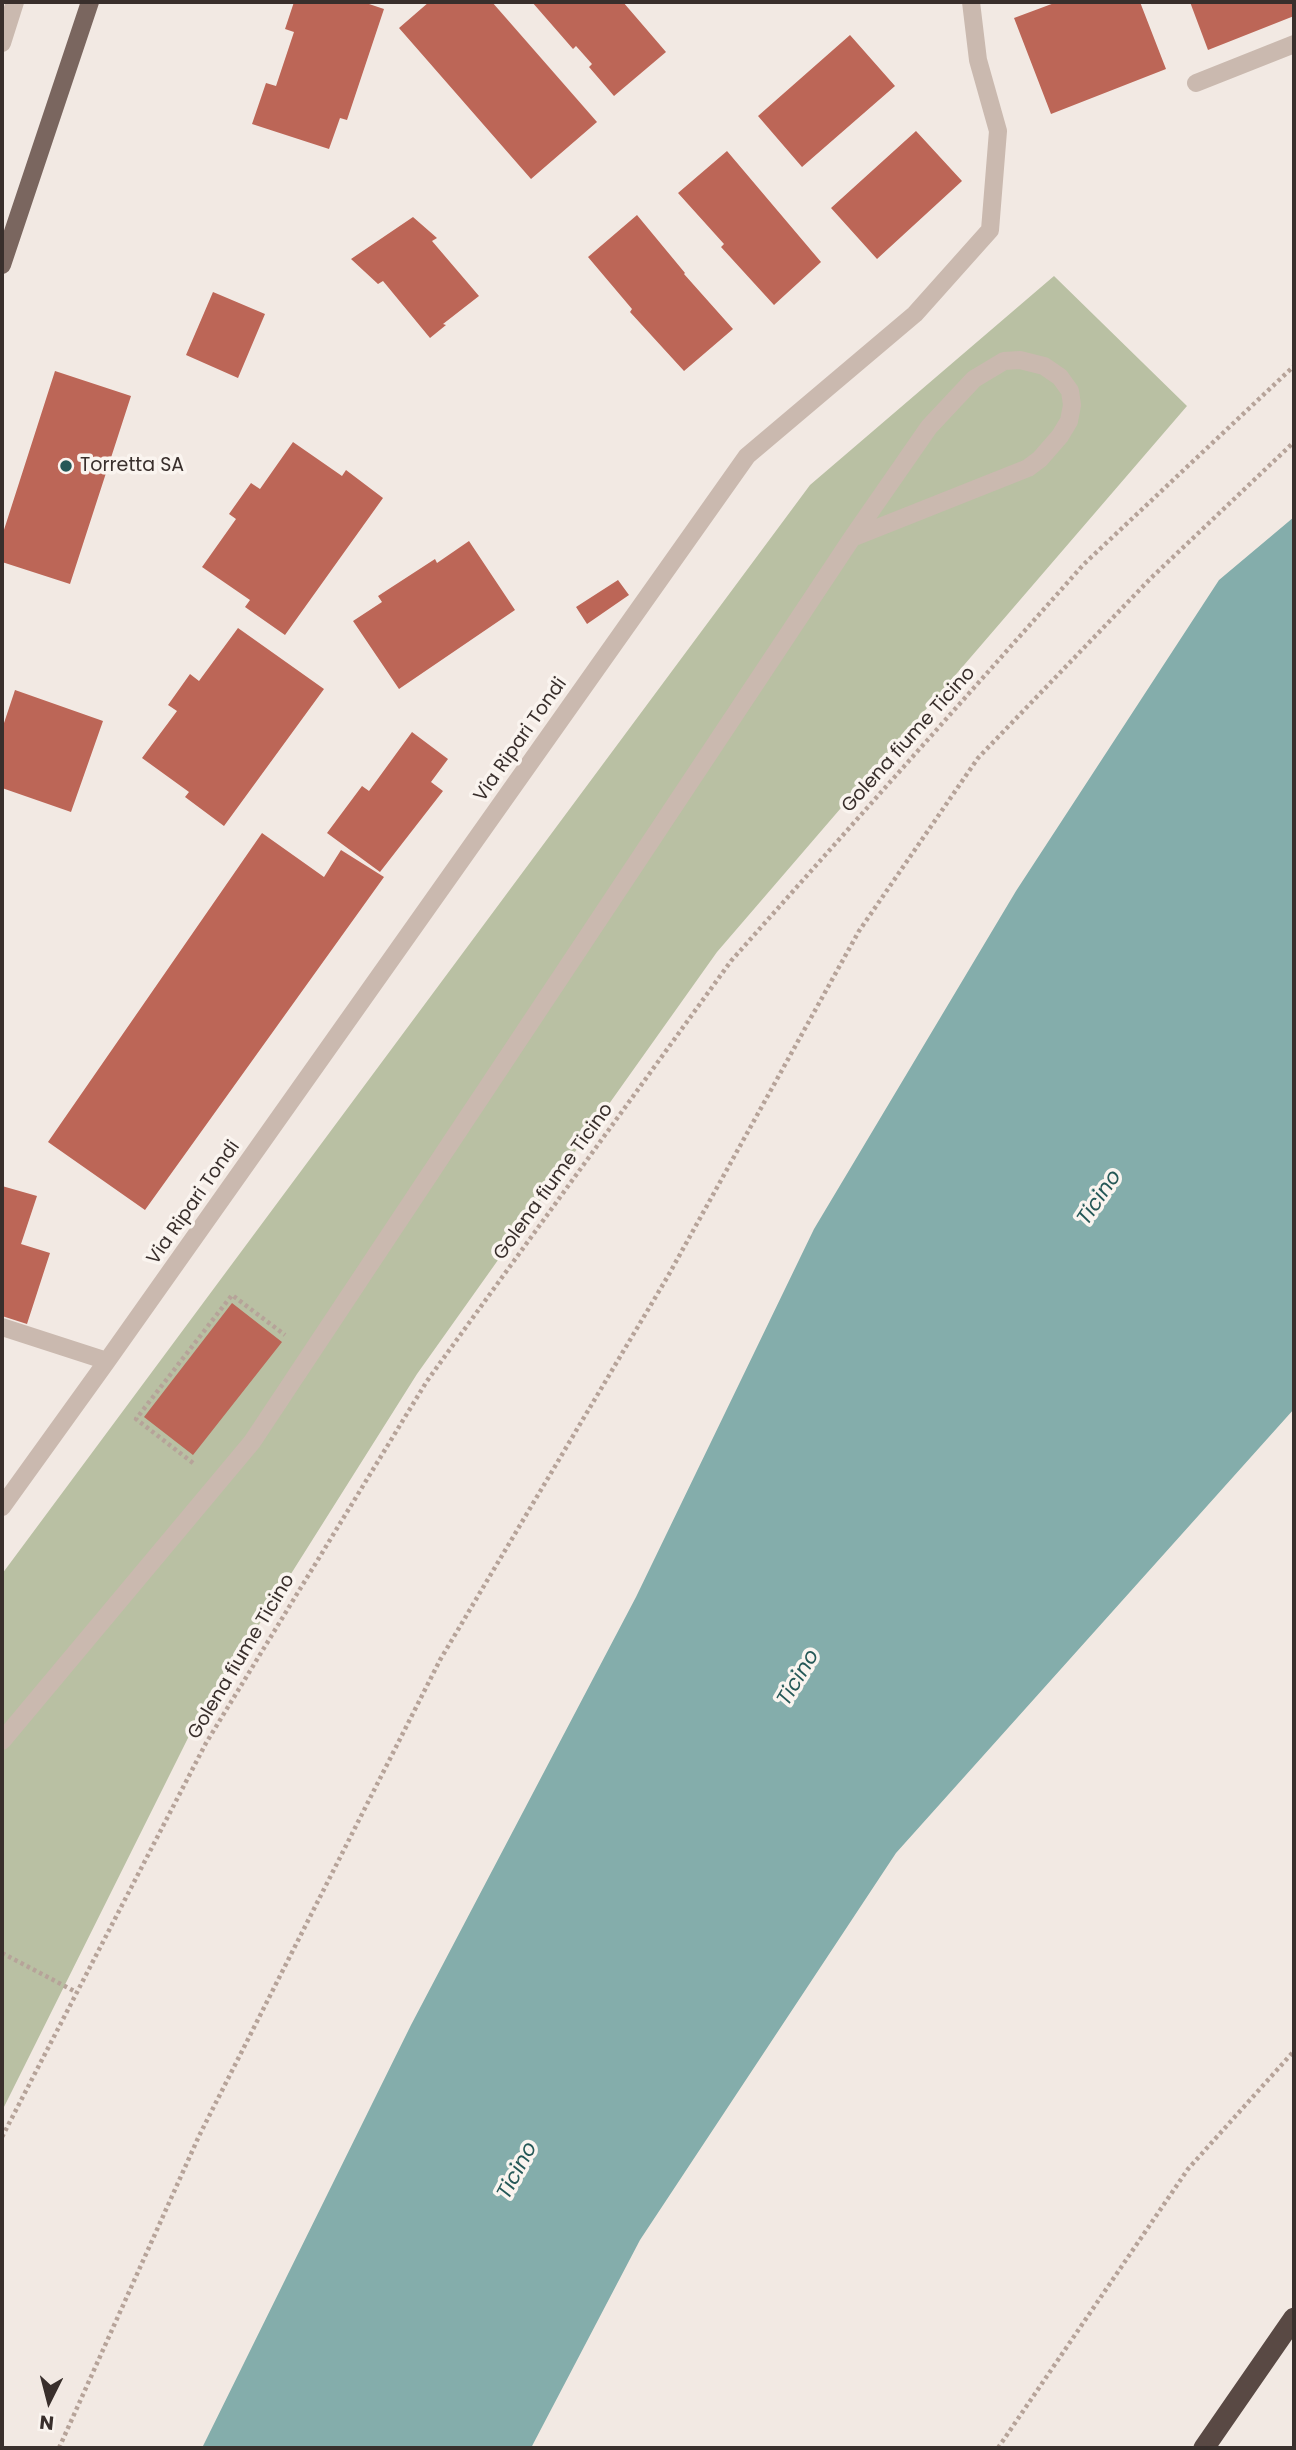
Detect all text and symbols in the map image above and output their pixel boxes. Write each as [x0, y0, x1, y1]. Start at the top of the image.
place label: Torretta SA [80, 455, 184, 477]
marker: Torretta SA [58, 458, 74, 474]
street label: Golena fiume Ticino [837, 662, 981, 818]
street label: Via Ripari Tondi [470, 674, 572, 806]
street label: Golena fiume Ticino [489, 1099, 619, 1265]
street label: Via Ripari Tondi [143, 1137, 245, 1269]
water label: Ticino [1072, 1166, 1128, 1230]
street label: Golena fiume Ticino [184, 1570, 300, 1744]
water label: Ticino [772, 1645, 826, 1711]
water label: Ticino [492, 2138, 544, 2204]
north arrow [14, 2366, 84, 2436]
text: N [38, 2408, 55, 2437]

